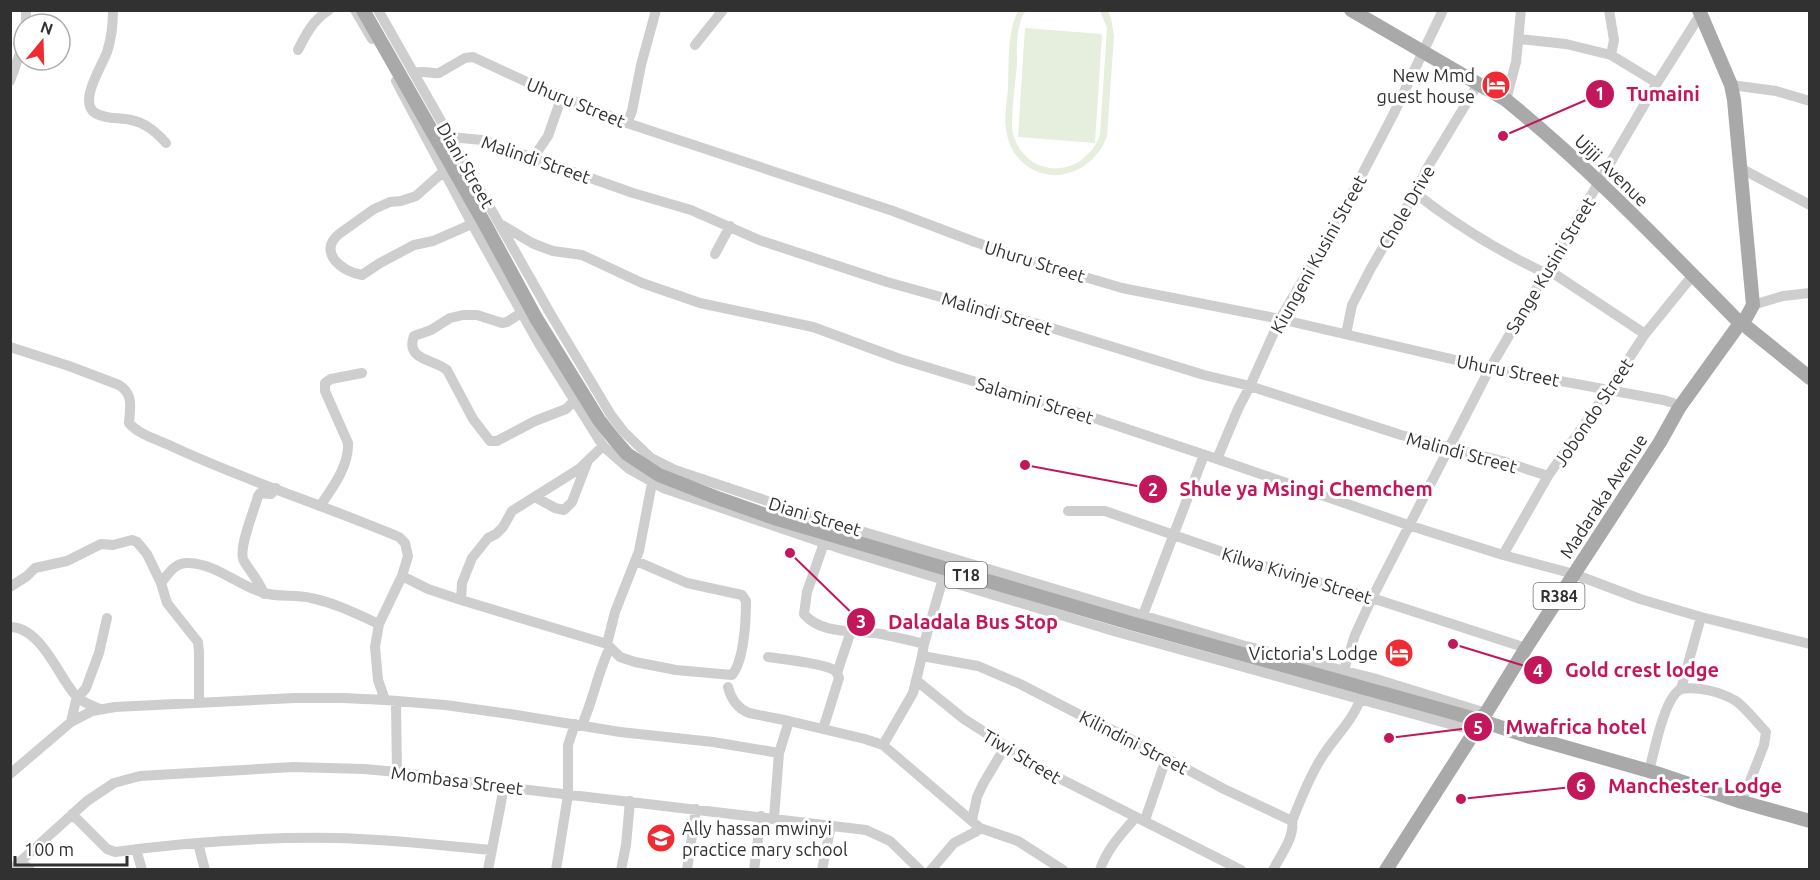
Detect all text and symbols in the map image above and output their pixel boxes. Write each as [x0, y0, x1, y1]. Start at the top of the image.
north arrow [12, 12, 72, 72]
text: N [38, 17, 55, 38]
place label: New Mmd guest house [1377, 65, 1475, 106]
hotel icon: New Mmd guest house [1480, 69, 1512, 101]
street label: Uhuru Street [524, 73, 628, 131]
callout: Tumaini [1585, 75, 1712, 113]
text: Tumaini [1626, 82, 1700, 105]
text: 1 [1595, 83, 1605, 103]
street label: Diani Street [433, 119, 499, 211]
street label: Ujiji Avenue [1571, 130, 1653, 210]
street label: Malindi Street [479, 131, 593, 187]
street label: Chole Drive [1374, 162, 1438, 252]
street label: Kiungeni Kusini Street [1266, 171, 1370, 337]
street label: Sange Kusini Street [1501, 193, 1599, 337]
street label: Uhuru Street [982, 236, 1088, 286]
street label: Malindi Street [940, 288, 1054, 338]
street label: Uhuru Street [1455, 350, 1561, 390]
street label: Jobondo Street [1549, 354, 1637, 470]
street label: Salamini Street [974, 373, 1096, 427]
street label: Malindi Street [1405, 428, 1519, 476]
street label: Madaraka Avenue [1555, 430, 1651, 562]
callout: Shule ya Msingi Chemchem [1138, 470, 1445, 508]
text: Shule ya Msingi Chemchem [1179, 477, 1433, 500]
text: 2 [1148, 479, 1158, 499]
street label: Diani Street [766, 492, 864, 540]
street label: Kilwa Kivinje Street [1220, 543, 1374, 607]
road number: T18 [945, 562, 987, 588]
road number: R384 [1534, 583, 1584, 609]
callout: Daladala Bus Stop [846, 603, 1070, 641]
text: Daladala Bus Stop [888, 610, 1058, 633]
text: 3 [856, 611, 866, 631]
hotel icon: Victoria's Lodge [1383, 637, 1415, 669]
place label: Victoria's Lodge [1249, 643, 1378, 663]
callout: Gold crest lodge [1523, 651, 1731, 689]
text: Gold crest lodge [1565, 658, 1719, 681]
text: 4 [1533, 660, 1543, 680]
street label: Kilindini Street [1076, 706, 1192, 778]
callout: Mwafrica hotel [1463, 708, 1658, 746]
text: Mwafrica hotel [1506, 715, 1646, 738]
text: 5 [1473, 717, 1483, 737]
street label: Tiwi Street [979, 725, 1065, 787]
street label: Mombasa Street [390, 762, 524, 798]
callout: Manchester Lodge [1566, 767, 1794, 805]
text: Manchester Lodge [1608, 774, 1782, 797]
text: 6 [1576, 775, 1586, 795]
place label: Ally hassan mwinyi practice mary school [682, 818, 848, 859]
school or university icon: Ally hassan mwinyi practice mary school [645, 822, 677, 854]
scale bar [15, 829, 128, 867]
text: 100 m [24, 839, 74, 859]

